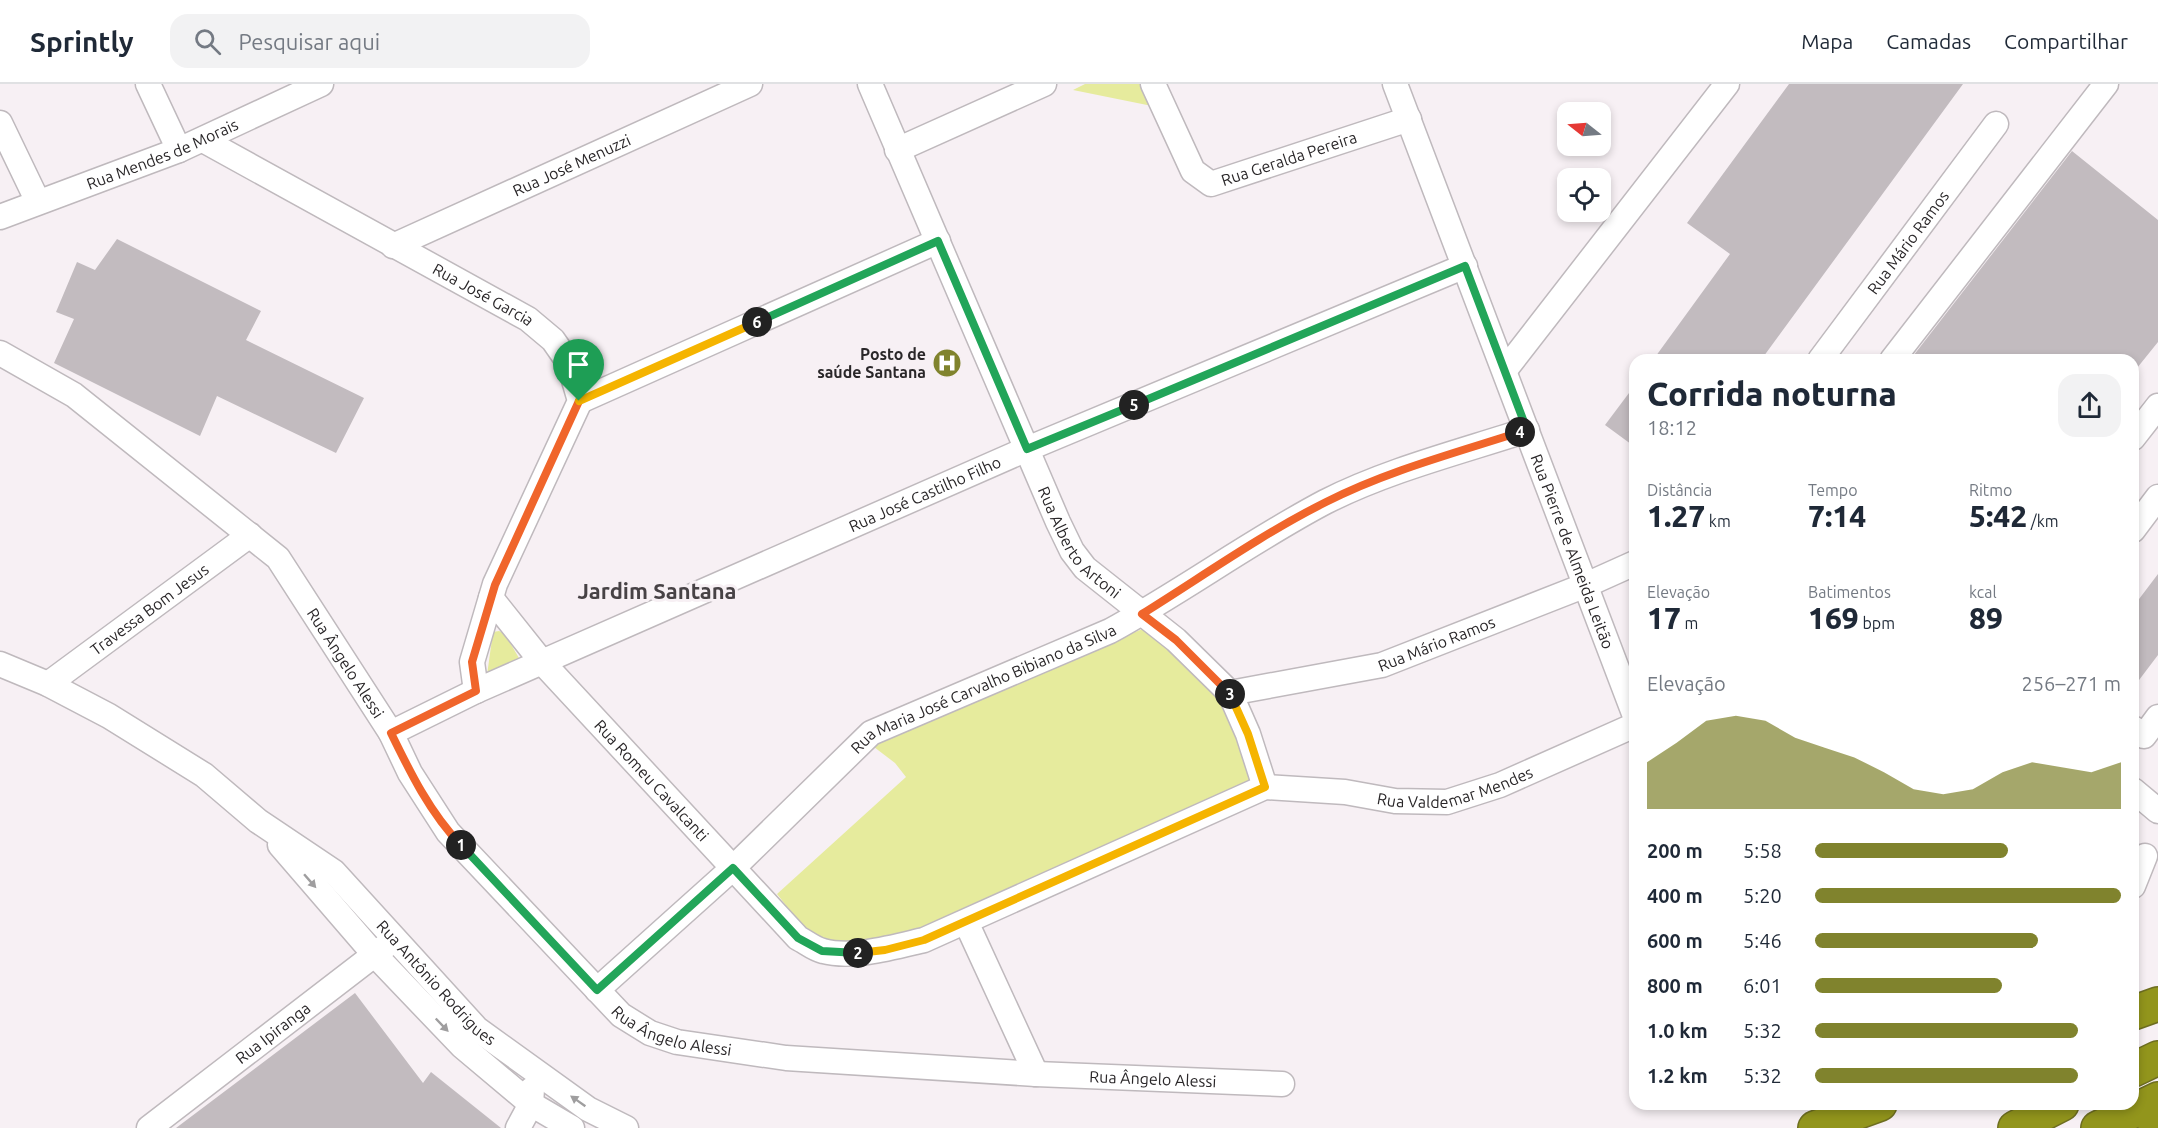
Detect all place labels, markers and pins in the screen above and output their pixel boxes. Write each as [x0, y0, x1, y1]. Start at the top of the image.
pin: 6 [742, 307, 772, 337]
pin [553, 339, 604, 401]
place label: Posto de saúde Santana [817, 345, 926, 381]
hospital icon: Posto de saúde Santana [931, 347, 963, 379]
pin: 5 [1119, 390, 1149, 420]
pin: 4 [1505, 417, 1535, 447]
pin: 3 [1215, 679, 1245, 709]
pin: 1 [446, 830, 476, 860]
pin: 2 [843, 938, 873, 968]

